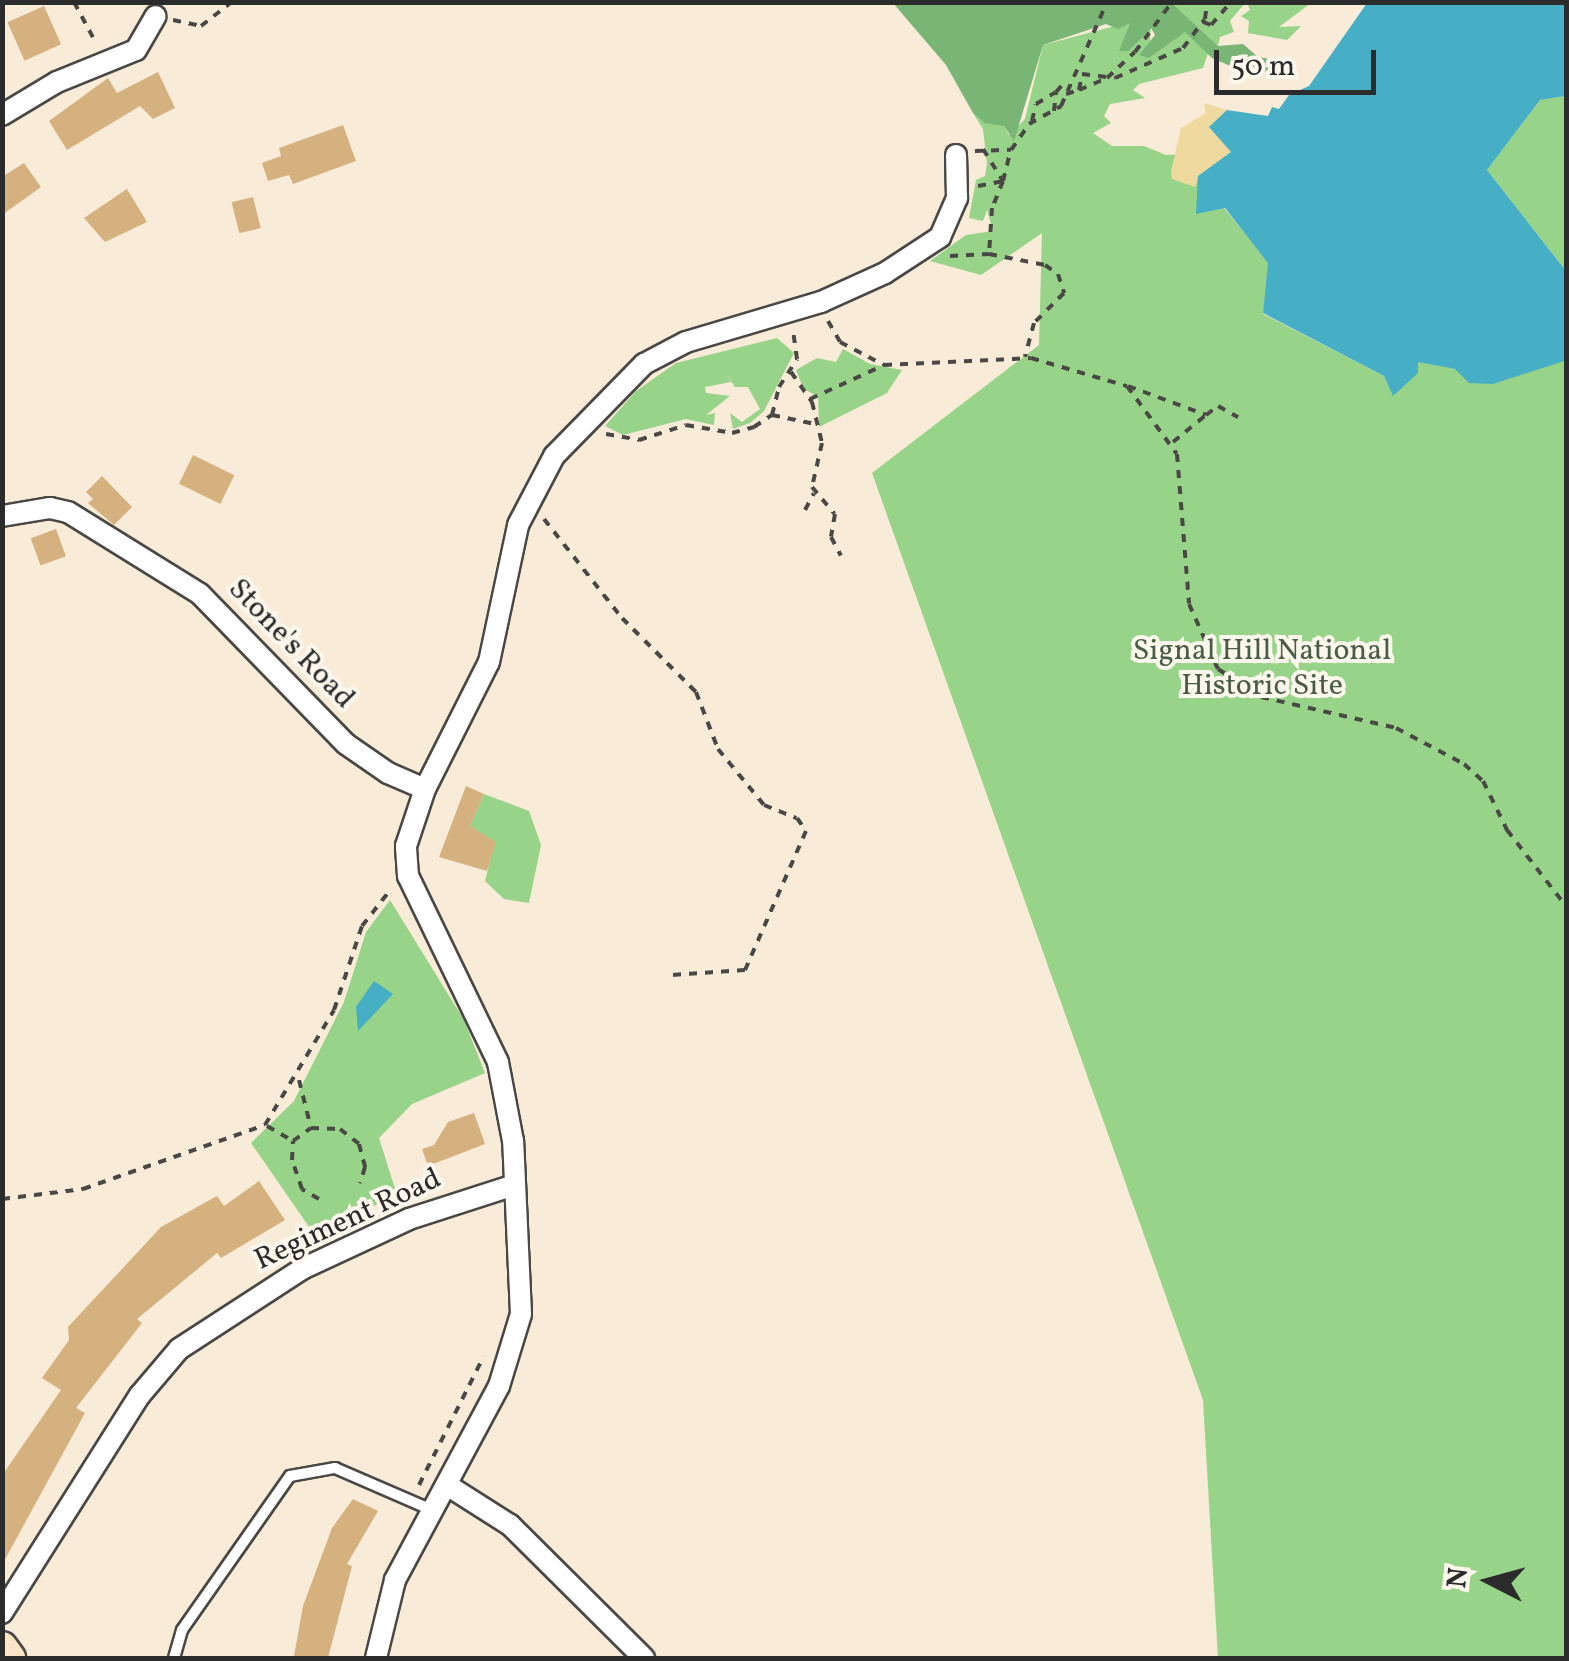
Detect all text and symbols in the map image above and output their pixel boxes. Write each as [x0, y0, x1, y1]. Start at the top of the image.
scale bar [1219, 30, 1382, 92]
text: 50 m [1231, 46, 1295, 88]
street label: Stone's Road [220, 572, 362, 716]
park label: Signal Hill National Historic Site [1133, 633, 1391, 704]
street label: Regiment Road [249, 1161, 447, 1279]
north arrow [1439, 1531, 1539, 1631]
text: N [1438, 1566, 1479, 1590]

